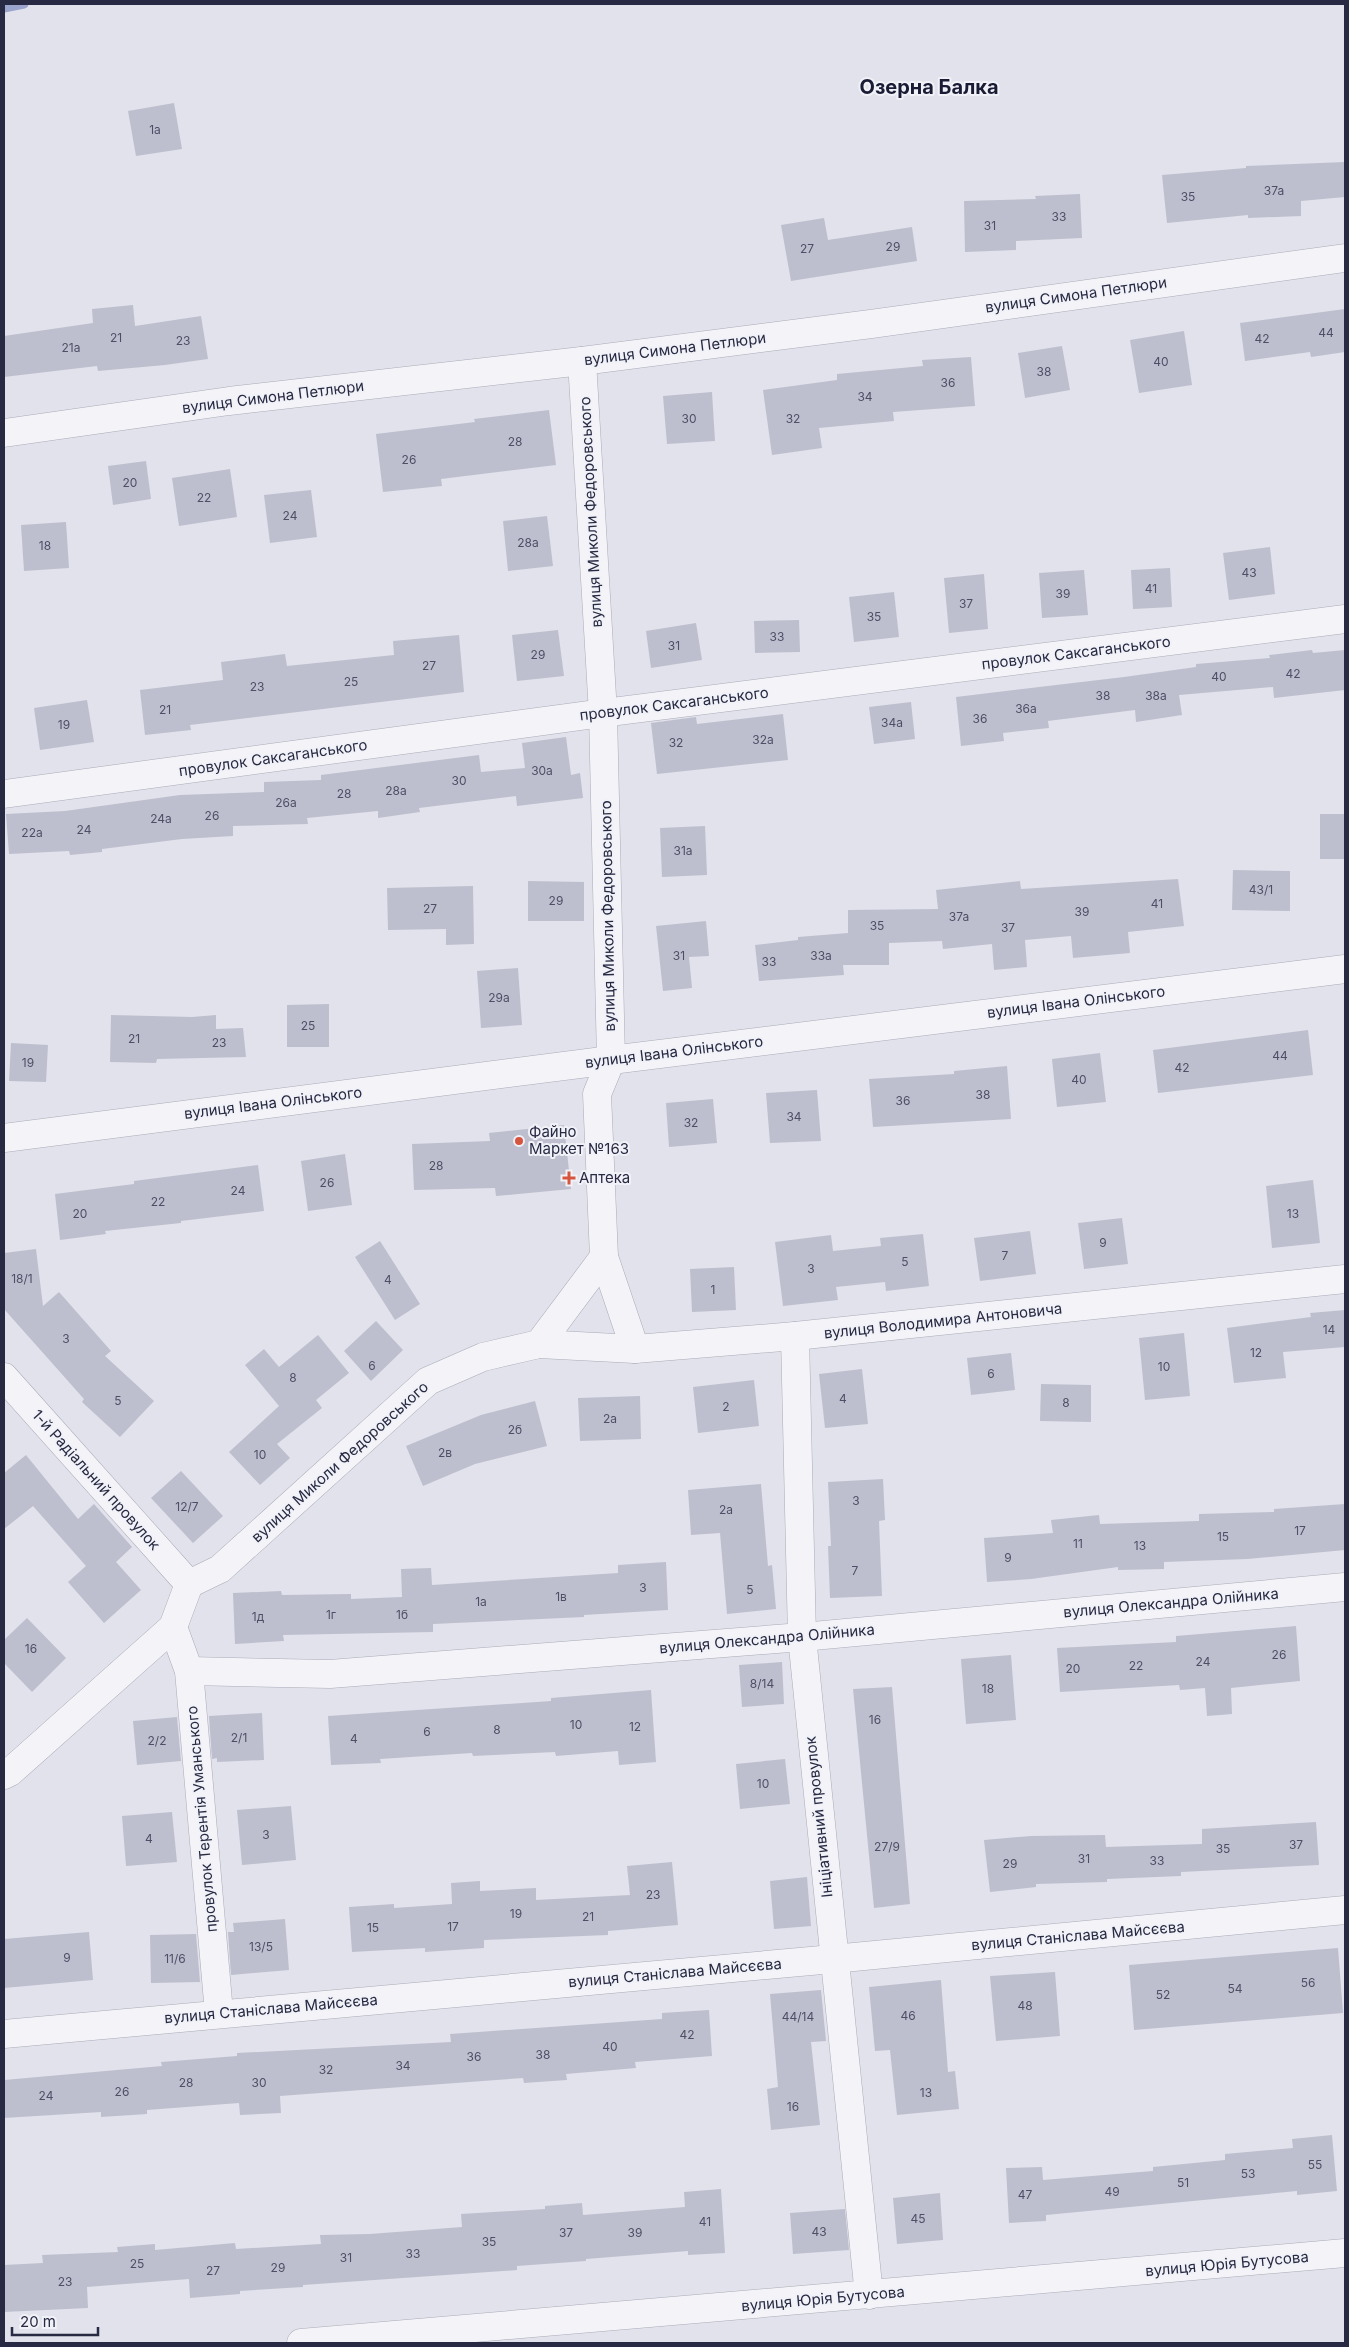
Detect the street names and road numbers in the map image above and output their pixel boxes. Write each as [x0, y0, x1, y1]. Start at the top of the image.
street label: вулиця Симона Петлюри [984, 272, 1168, 317]
street label: вулиця Симона Петлюри [583, 328, 767, 369]
street label: вулиця Симона Петлюри [181, 376, 365, 417]
street label: вулиця Миколи Федоровського [575, 396, 606, 628]
street label: провулок Саксаганського [980, 631, 1172, 674]
street label: провулок Саксаганського [578, 682, 770, 725]
street label: провулок Саксаганського [177, 735, 369, 780]
street label: вулиця Миколи Федоровського [596, 800, 619, 1032]
street label: вулиця Івана Олінського [986, 981, 1166, 1022]
street label: вулиця Івана Олінського [584, 1031, 764, 1072]
street label: вулиця Івана Олінського [183, 1082, 363, 1123]
street label: вулиця Володимира Антоновича [823, 1299, 1063, 1342]
street label: вулиця Миколи Федоровського [247, 1377, 432, 1546]
street label: 1-й Радіальний провулок [28, 1406, 164, 1554]
street label: вулиця Олександра Олійника [1062, 1584, 1279, 1621]
street label: вулиця Олександра Олійника [658, 1620, 875, 1657]
street label: провулок Терентія Уманського [182, 1705, 221, 1933]
street label: Ініціативний провулок [801, 1736, 836, 1899]
street label: вулиця Станіслава Майсєєва [970, 1917, 1185, 1954]
street label: вулиця Станіслава Майсєєва [567, 1954, 782, 1991]
street label: вулиця Станіслава Майсєєва [163, 1990, 378, 2027]
street label: вулиця Юрія Бутусова [1144, 2247, 1309, 2280]
street label: вулиця Юрія Бутусова [740, 2282, 905, 2315]

